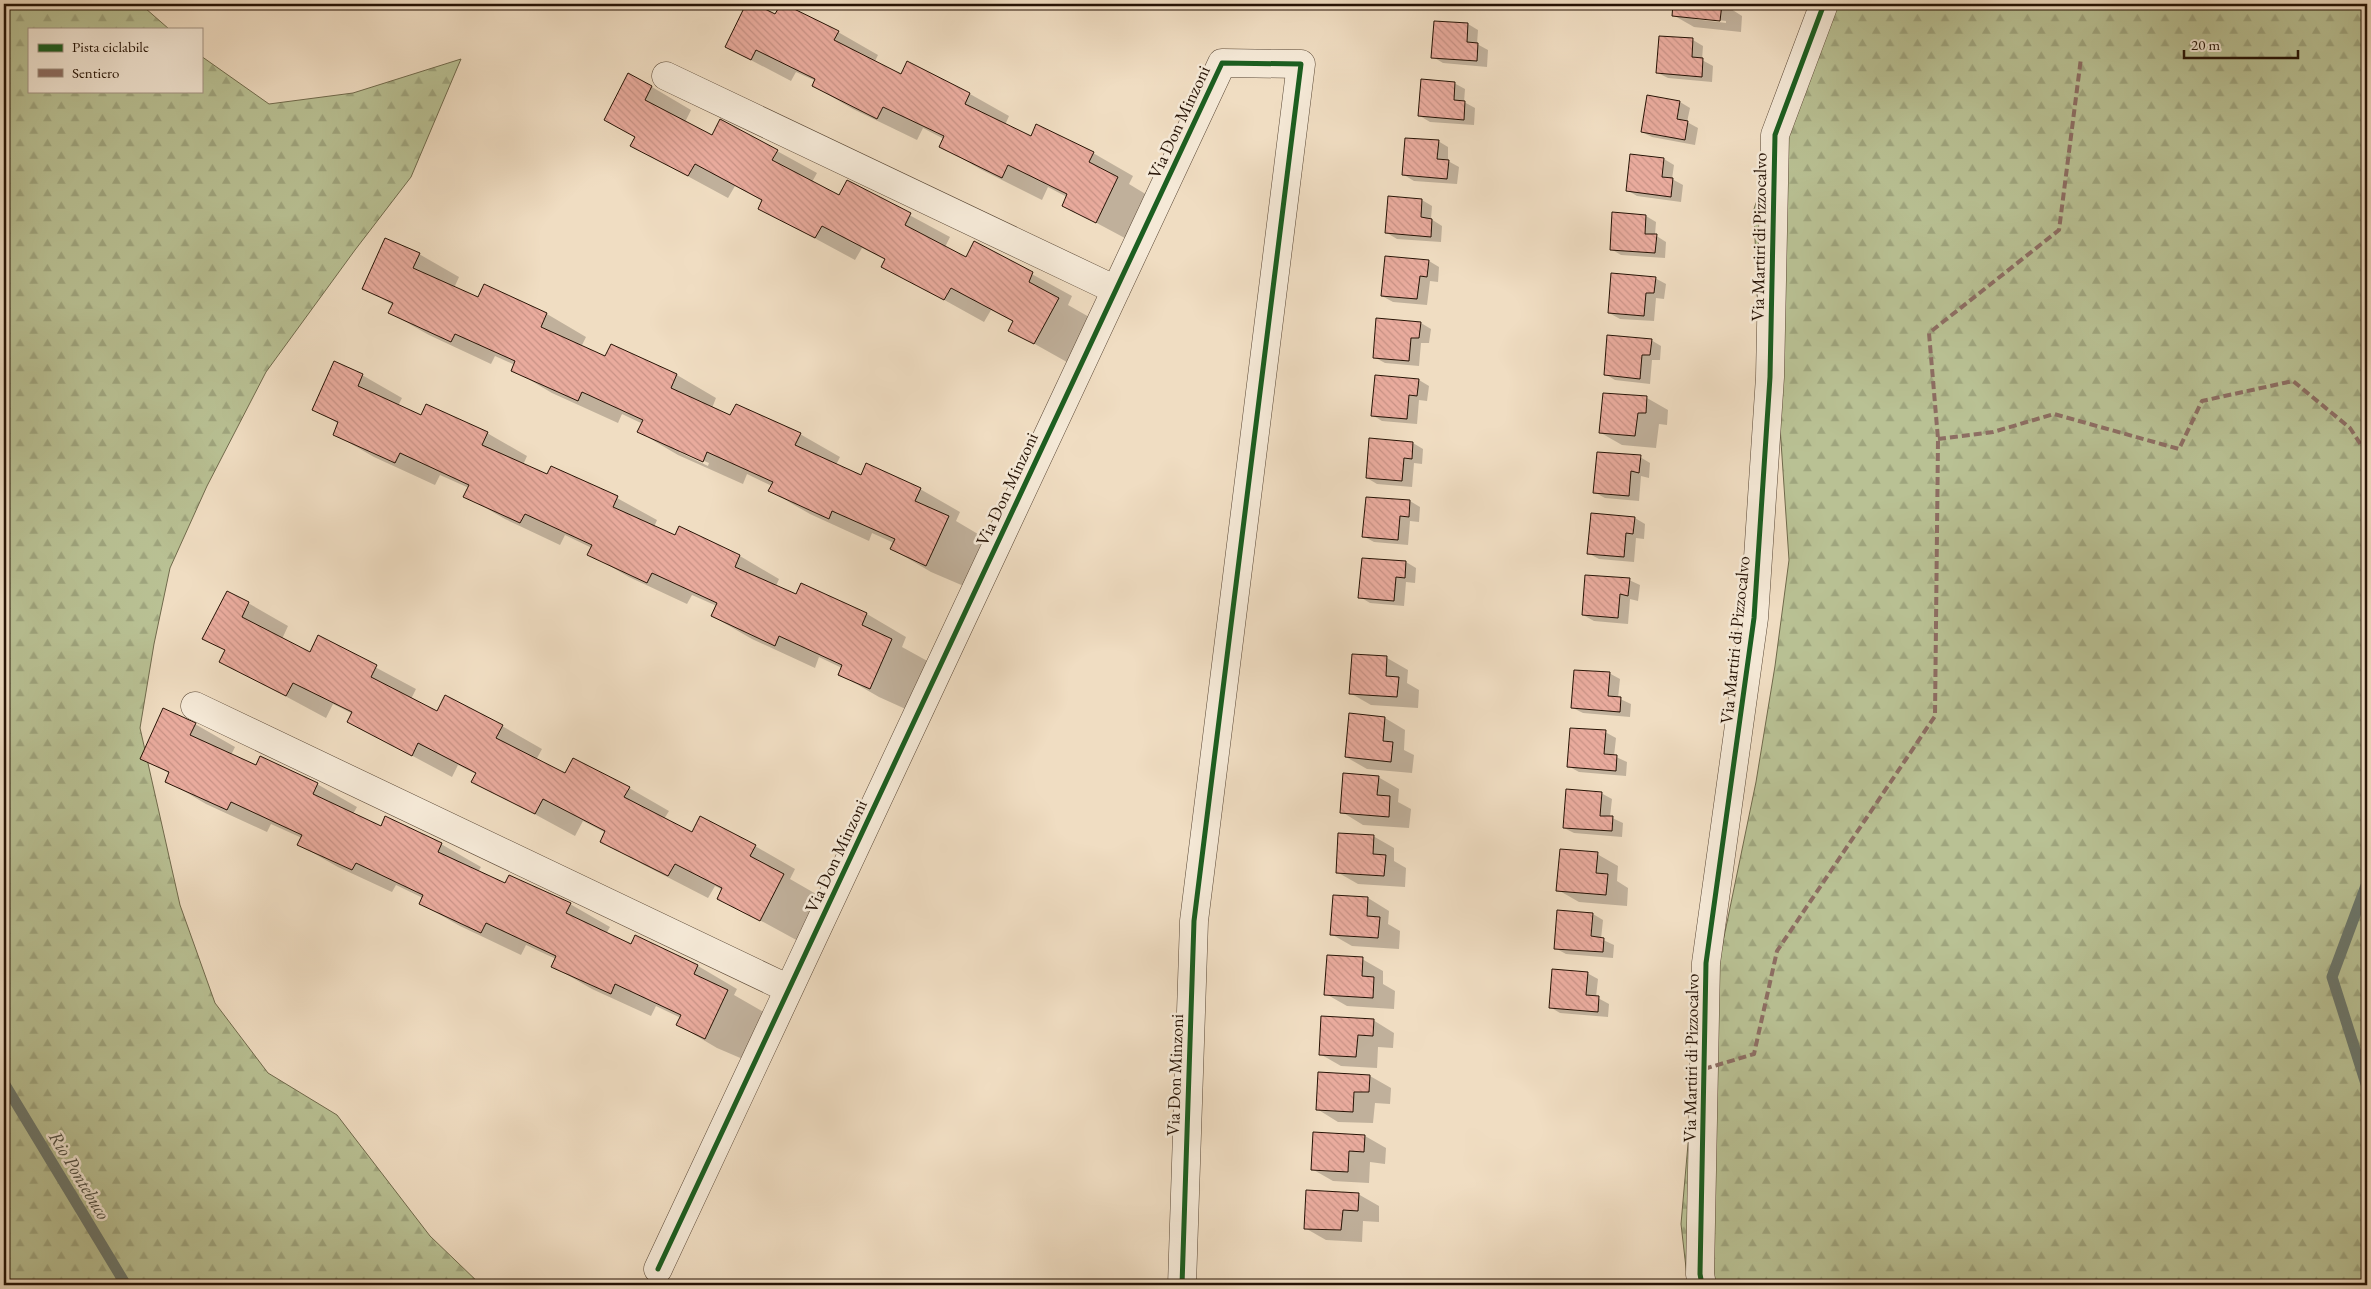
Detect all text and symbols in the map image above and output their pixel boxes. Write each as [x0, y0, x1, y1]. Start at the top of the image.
legend [28, 28, 202, 92]
scale bar [2184, 28, 2297, 60]
text: 20 m [2191, 35, 2220, 54]
text: Pista ciclabile [72, 37, 149, 56]
street label: Via Don Minzoni [1142, 61, 1215, 182]
text: Sentiero [72, 63, 119, 82]
street label: Via Martiri di Pizzocalvo [1746, 152, 1771, 322]
street label: Via Don Minzoni [970, 428, 1043, 549]
street label: Via Martiri di Pizzocalvo [1714, 555, 1755, 725]
street label: Via Don Minzoni [799, 795, 872, 916]
street label: Via Martiri di Pizzocalvo [1678, 973, 1703, 1143]
street label: Via Don Minzoni [1161, 1013, 1188, 1136]
water label: Rio Pontebuco [43, 1126, 116, 1224]

